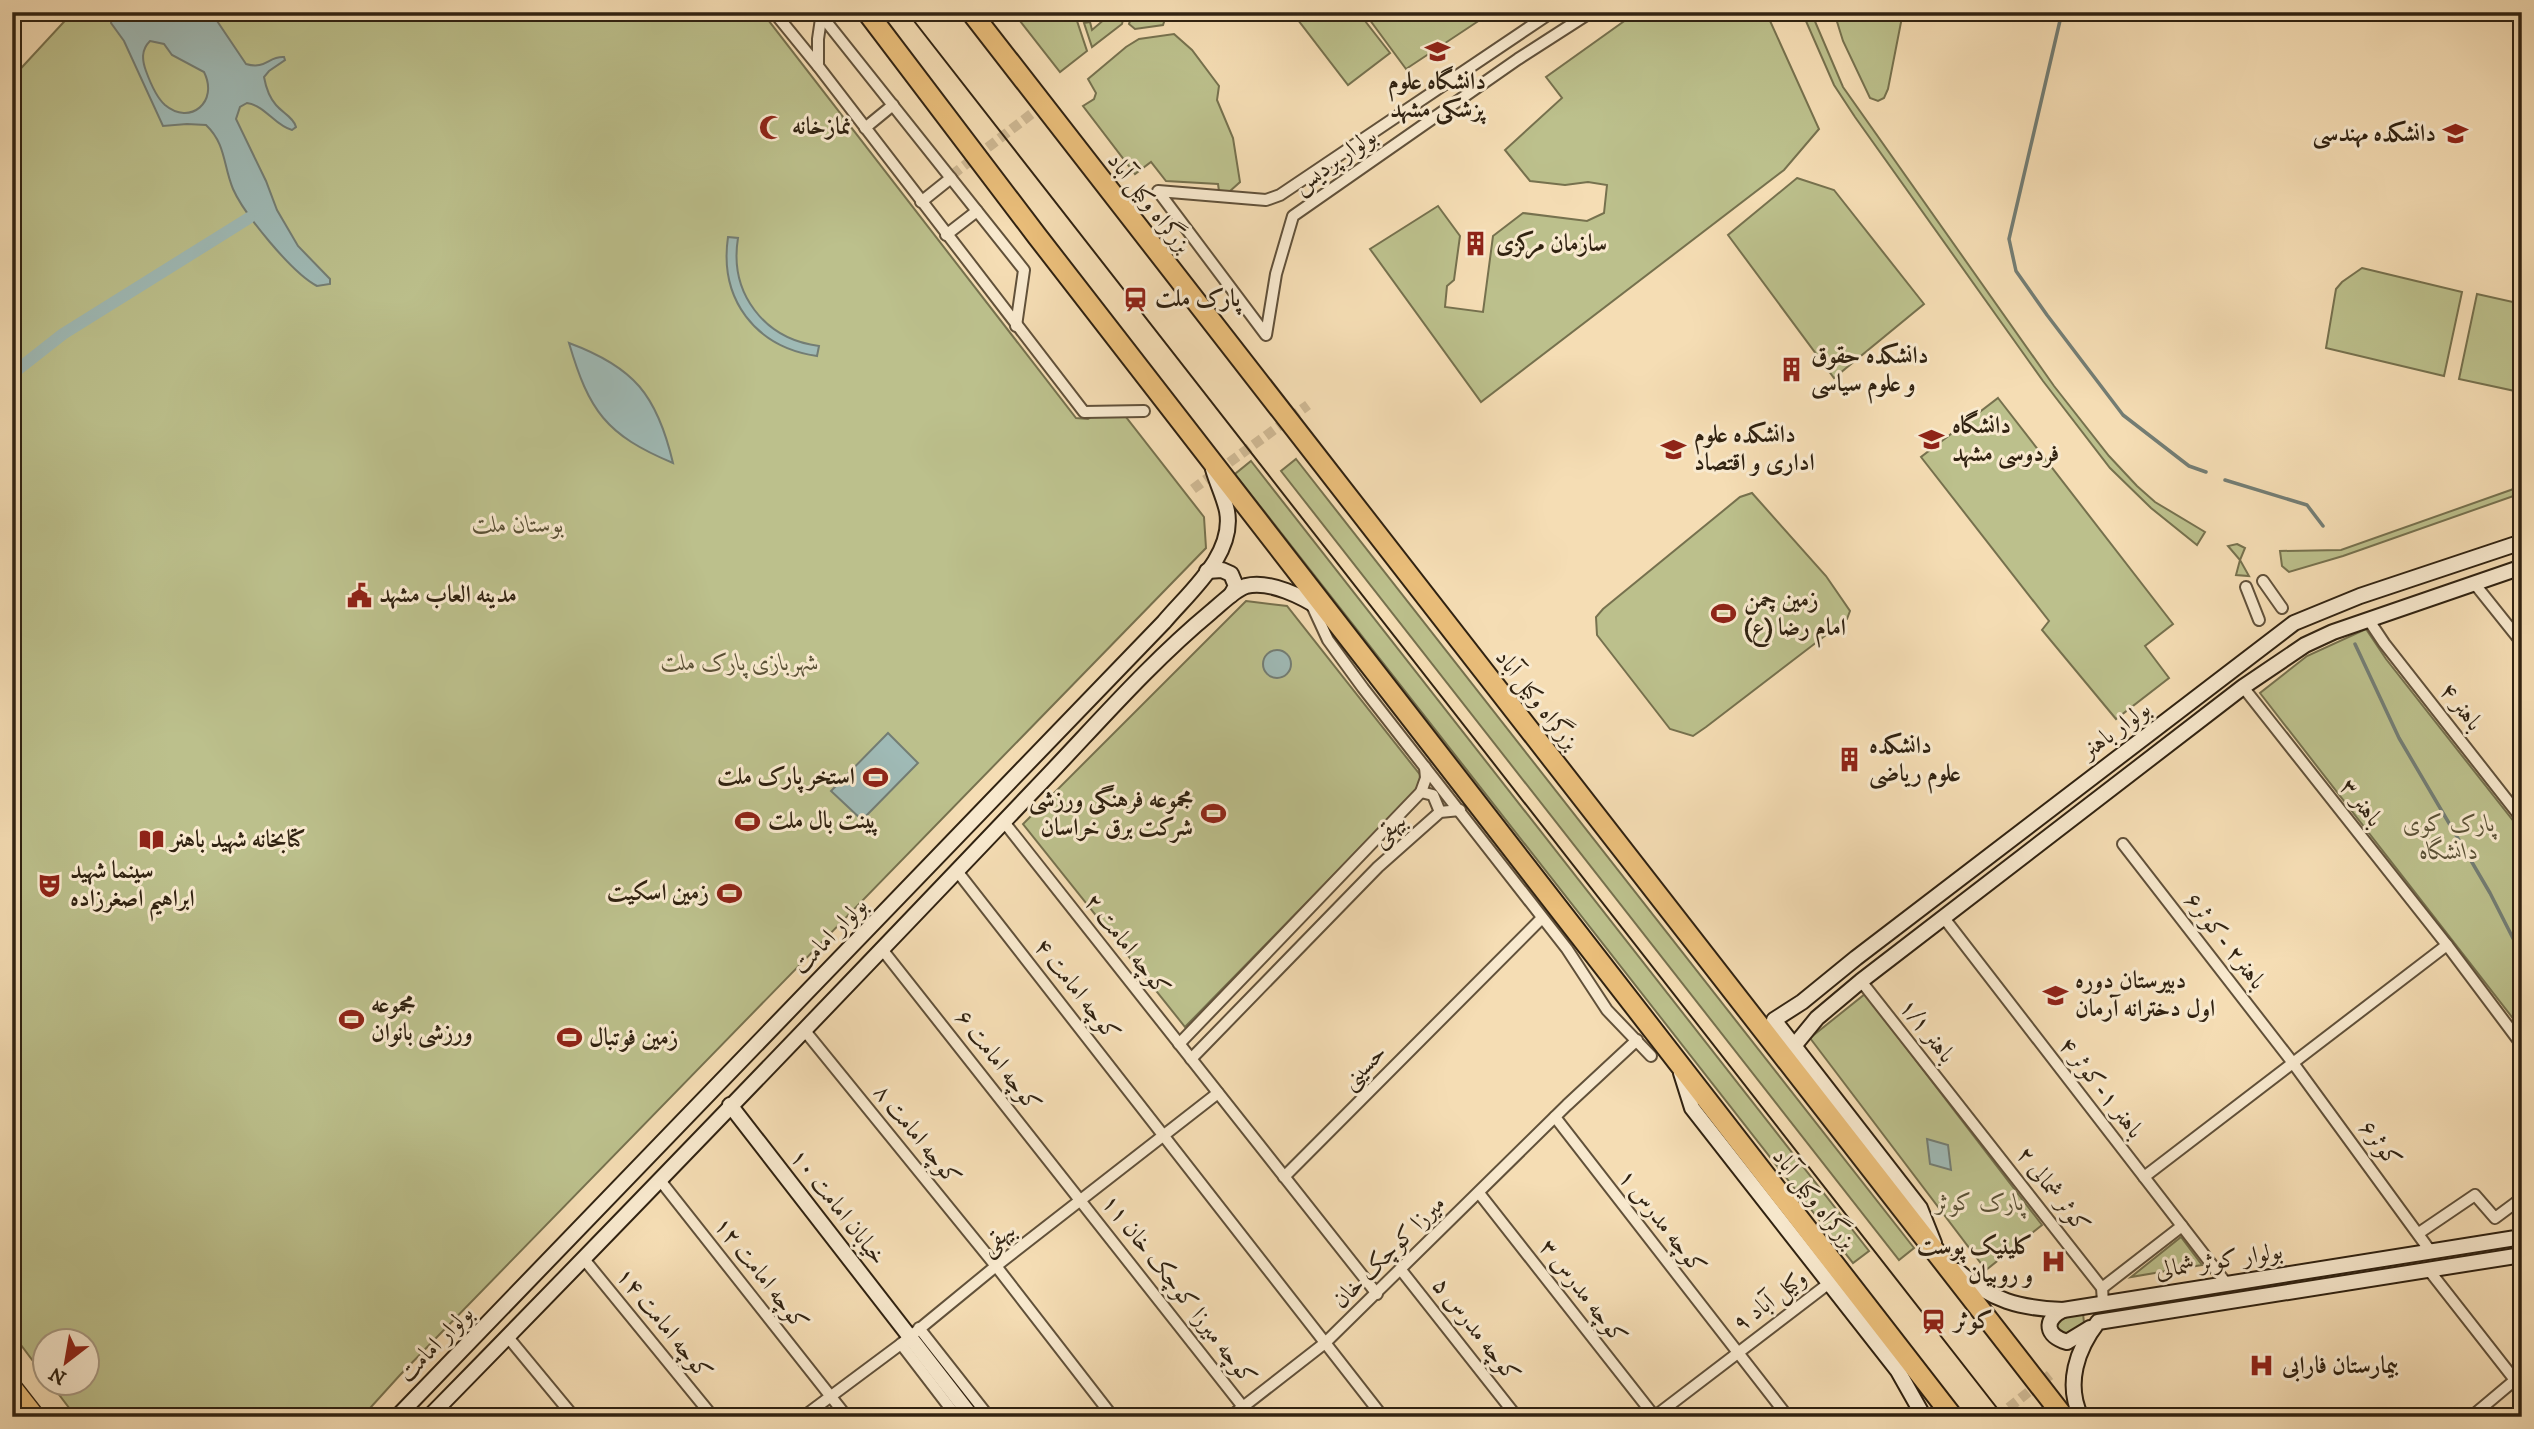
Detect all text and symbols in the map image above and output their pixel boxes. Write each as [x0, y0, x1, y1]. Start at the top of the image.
school or university icon: دانشگاه علوم پزشکی مشهد [1423, 37, 1451, 65]
place label: دانشگاه علوم پزشکی مشهد [1388, 65, 1487, 125]
place label: نمازخانه [792, 112, 851, 142]
mosque icon: نمازخانه [758, 113, 786, 141]
place label: دانشکده مهندسی [2313, 119, 2436, 150]
school or university icon: دانشکده مهندسی [2442, 120, 2470, 148]
street label: بولوار پردیس [1287, 121, 1383, 201]
street label: بزرگراه وکیل آباد [1100, 145, 1199, 260]
place label: سازمان مرکزی [1496, 229, 1607, 260]
building icon: سازمان مرکزی [1462, 230, 1490, 258]
place label: پارک ملت [1155, 284, 1242, 316]
station icon: پارک ملت [1121, 285, 1149, 313]
place label: دانشکده حقوق و علوم سیاسی [1811, 341, 1928, 404]
building icon: دانشکده حقوق و علوم سیاسی [1777, 356, 1805, 384]
place label: دانشگاه فردوسی مشهد [1952, 409, 2059, 470]
place label: دانشکده علوم اداری و اقتصاد [1694, 420, 1815, 478]
school or university icon: دانشگاه فردوسی مشهد [1918, 426, 1946, 454]
school or university icon: دانشکده علوم اداری و اقتصاد [1660, 435, 1688, 463]
park label: بوستان ملت [472, 510, 564, 540]
place label: مدينه العاب مشهد [379, 580, 517, 610]
public building icon: مدينه العاب مشهد [345, 581, 373, 609]
place label: زمین چمن امام رضا (ع) [1744, 585, 1846, 648]
sports icon: زمین چمن امام رضا (ع) [1710, 600, 1738, 628]
street label: بزرگراه وکیل آباد [1488, 642, 1587, 757]
park label: شهربازی پارک ملت [661, 648, 819, 679]
street label: باهنر ۴ [2433, 677, 2489, 737]
street label: بولوار باهنر [2073, 694, 2157, 768]
place label: دانشکده علوم ریاضی [1869, 731, 1961, 794]
building icon: دانشکده علوم ریاضی [1835, 746, 1863, 774]
place label: استخر پارک ملت [717, 762, 855, 794]
sports icon: استخر پارک ملت [861, 763, 889, 791]
street label: باهنر ۳ [2333, 773, 2389, 833]
place label: مجموعه فرهنگی ورزشی شرکت برق خراسان [1029, 784, 1193, 843]
sports icon: مجموعه فرهنگی ورزشی شرکت برق خراسان [1199, 800, 1227, 828]
street label: بیهقی [1365, 805, 1414, 854]
place label: پینت بال ملت [768, 806, 878, 836]
sports icon: پینت بال ملت [734, 807, 762, 835]
park label: پارک کوی دانشگاه [2403, 809, 2498, 867]
place label: کتابخانه شهید باهنر [168, 825, 306, 855]
library icon: کتابخانه شهید باهنر [137, 826, 165, 854]
place label: سینما شهید ابراهیم اصغرزاده [70, 856, 195, 922]
theatre icon: سینما شهید ابراهیم اصغرزاده [36, 871, 64, 899]
place label: زمین اسکیت [607, 878, 709, 908]
sports icon: زمین اسکیت [715, 879, 743, 907]
street label: باهنر۲ -کوثر۶ [2178, 886, 2272, 996]
street label: کوچه امامت ۲ [1077, 887, 1177, 1003]
street label: بولوار امامت [786, 891, 874, 981]
street label: کوچه امامت ۴ [1027, 932, 1127, 1048]
place label: دبیرستان دوره اول دخترانه آرمان [2075, 966, 2215, 1024]
school or university icon: دبیرستان دوره اول دخترانه آرمان [2041, 981, 2069, 1009]
place label: مجموعه ورزشی بانوان [371, 990, 473, 1049]
street label: باهنر ۱/۱ [1892, 993, 1962, 1069]
street label: کوچه امامت ۶ [948, 1003, 1048, 1119]
sports icon: مجموعه ورزشی بانوان [337, 1005, 365, 1033]
place label: زمین فوتبال [589, 1023, 679, 1053]
sports icon: زمین فوتبال [555, 1024, 583, 1052]
street label: باهنر ۱-کوثر ۴ [2052, 1031, 2150, 1145]
street label: حسینی [1335, 1038, 1394, 1097]
street label: کوچه امامت ۸ [866, 1078, 967, 1193]
street label: کوثر۶ [2352, 1114, 2408, 1174]
street label: کوثر شمالی ۲ [2010, 1140, 2096, 1240]
street label: بزرگراه وکیل آباد [1765, 1141, 1864, 1256]
street label: خیابان امامت ۱۰ [783, 1143, 893, 1271]
street label: کوچه مدرس ۱ [1611, 1163, 1713, 1282]
street label: کوچه میرزا کوچک خان ۱۱ [1094, 1188, 1263, 1392]
park label: پارک کوثر [1934, 1188, 2027, 1219]
street label: میرزا کوچک خان [1326, 1189, 1452, 1315]
street label: کوچه امامت ۱۲ [706, 1211, 815, 1338]
street label: بیهقی [974, 1214, 1023, 1262]
place label: کلینیک پوست و روبیان [1917, 1232, 2033, 1290]
street label: کوچه مدرس ۳ [1532, 1233, 1634, 1352]
street label: بولوار کوثر شمالی [2153, 1236, 2285, 1286]
hospital icon: کلینیک پوست و روبیان [2039, 1247, 2067, 1275]
street label: کوچه امامت ۱۴ [609, 1261, 719, 1387]
street label: ۹ وکیل آباد [1727, 1263, 1814, 1340]
street label: کوچه مدرس ۵ [1425, 1271, 1527, 1390]
street label: بولوار امامت [392, 1299, 480, 1389]
place label: کوثر [1951, 1306, 1993, 1336]
station icon: کوثر [1920, 1307, 1948, 1335]
north arrow [32, 1328, 102, 1398]
place label: بیمارستان فارابی [2281, 1351, 2398, 1382]
hospital icon: بیمارستان فارابی [2248, 1352, 2276, 1380]
text: N [45, 1361, 71, 1389]

